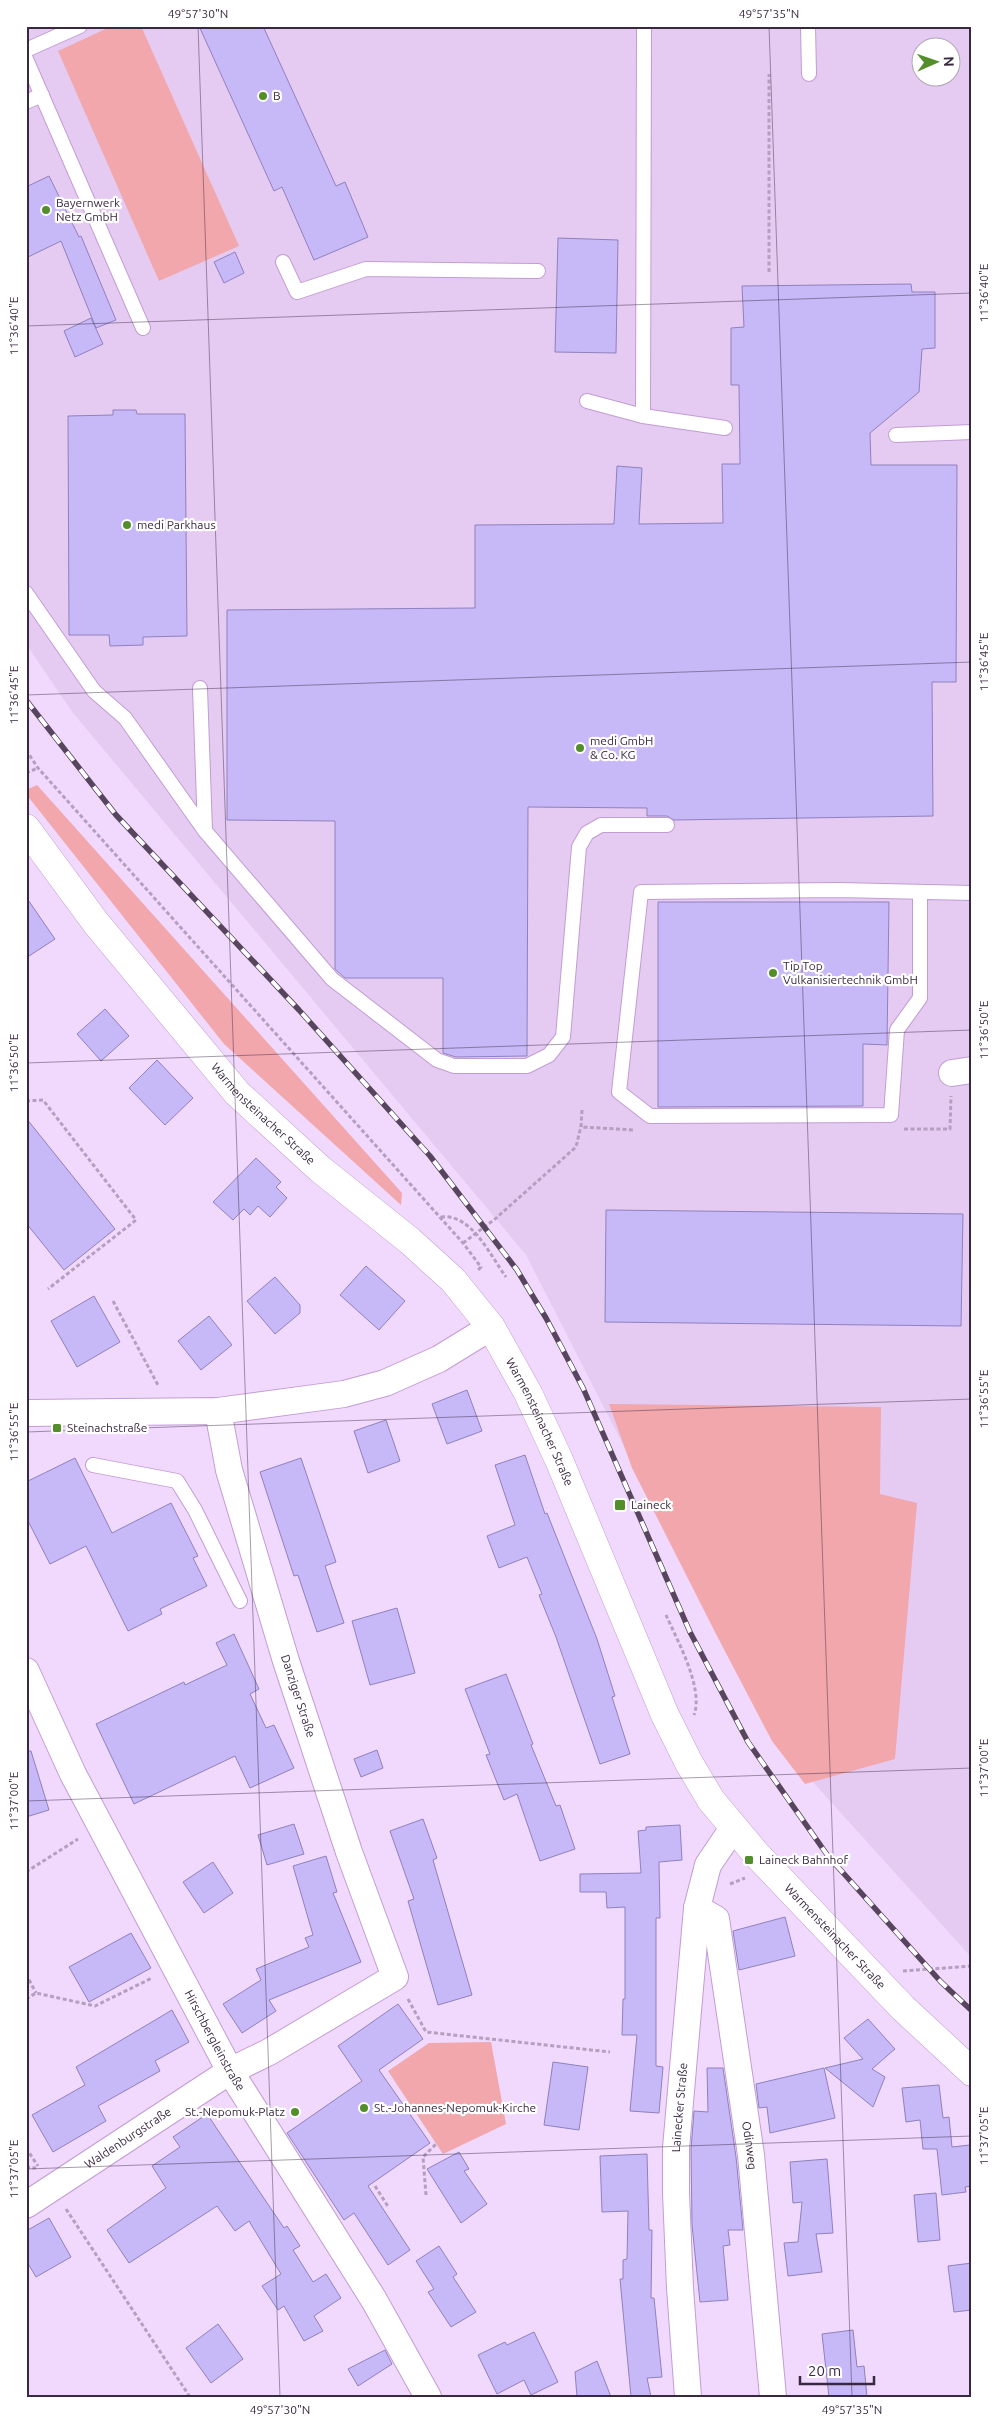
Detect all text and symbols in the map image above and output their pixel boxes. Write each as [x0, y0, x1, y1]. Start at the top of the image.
text: 49°57'30"N [168, 7, 228, 20]
text: 49°57'35"N [739, 7, 799, 20]
north arrow [910, 38, 960, 88]
text: N [941, 56, 957, 67]
place label: B [273, 89, 281, 102]
marker: B [257, 90, 269, 102]
place label: Bayernwerk Netz GmbH [56, 196, 120, 223]
marker: Bayernwerk Netz GmbH [40, 204, 52, 216]
text: 11°36'40"E [977, 263, 990, 322]
text: 11°36'40"E [7, 296, 20, 355]
place label: medi Parkhaus [137, 518, 216, 531]
marker: medi Parkhaus [121, 519, 133, 531]
text: 11°36'45"E [977, 632, 990, 691]
text: 11°36'45"E [7, 665, 20, 724]
place label: medi GmbH & Co. KG [590, 734, 653, 761]
marker: medi GmbH & Co. KG [574, 742, 586, 754]
place label: Tip Top Vulkanisiertechnik GmbH [783, 959, 918, 986]
marker: Tip Top Vulkanisiertechnik GmbH [767, 967, 779, 979]
text: 11°36'50"E [977, 1000, 990, 1059]
text: 11°36'50"E [7, 1033, 20, 1092]
street label: Warmensteinacher Straße [209, 1060, 318, 1167]
street label: Warmensteinacher Straße [504, 1356, 576, 1488]
text: 11°36'55"E [977, 1369, 990, 1428]
text: 11°36'55"E [7, 1402, 20, 1461]
place label: Steinachstraße [67, 1421, 147, 1434]
marker: Steinachstraße [51, 1422, 63, 1434]
marker: Laineck [613, 1498, 627, 1512]
place label: Laineck [631, 1498, 671, 1511]
street label: Danziger Straße [279, 1653, 318, 1739]
text: 11°37'00"E [977, 1738, 990, 1797]
text: 11°37'00"E [7, 1771, 20, 1830]
place label: Laineck Bahnhof [759, 1853, 848, 1866]
marker: Laineck Bahnhof [743, 1854, 755, 1866]
street label: Warmensteinacher Straße [782, 1881, 888, 1991]
street label: Hirschbergleinstraße [182, 1988, 248, 2093]
street label: Lainecker Straße [669, 2062, 689, 2152]
place label: St.-Johannes-Nepomuk-Kirche [374, 2101, 536, 2114]
marker: St.-Johannes-Nepomuk-Kirche [358, 2102, 370, 2114]
street label: Waldenburgstraße [82, 2105, 173, 2171]
place label: St.-Nepomuk-Platz [185, 2105, 285, 2118]
marker: St.-Nepomuk-Platz [289, 2106, 301, 2118]
text: 11°37'05"E [977, 2106, 990, 2165]
street label: Odinweg [740, 2120, 759, 2170]
text: 11°37'05"E [7, 2139, 20, 2198]
scale bar [800, 2353, 874, 2385]
text: 20 m [808, 2362, 841, 2379]
text: 49°57'30"N [250, 2403, 310, 2416]
text: 49°57'35"N [822, 2403, 882, 2416]

